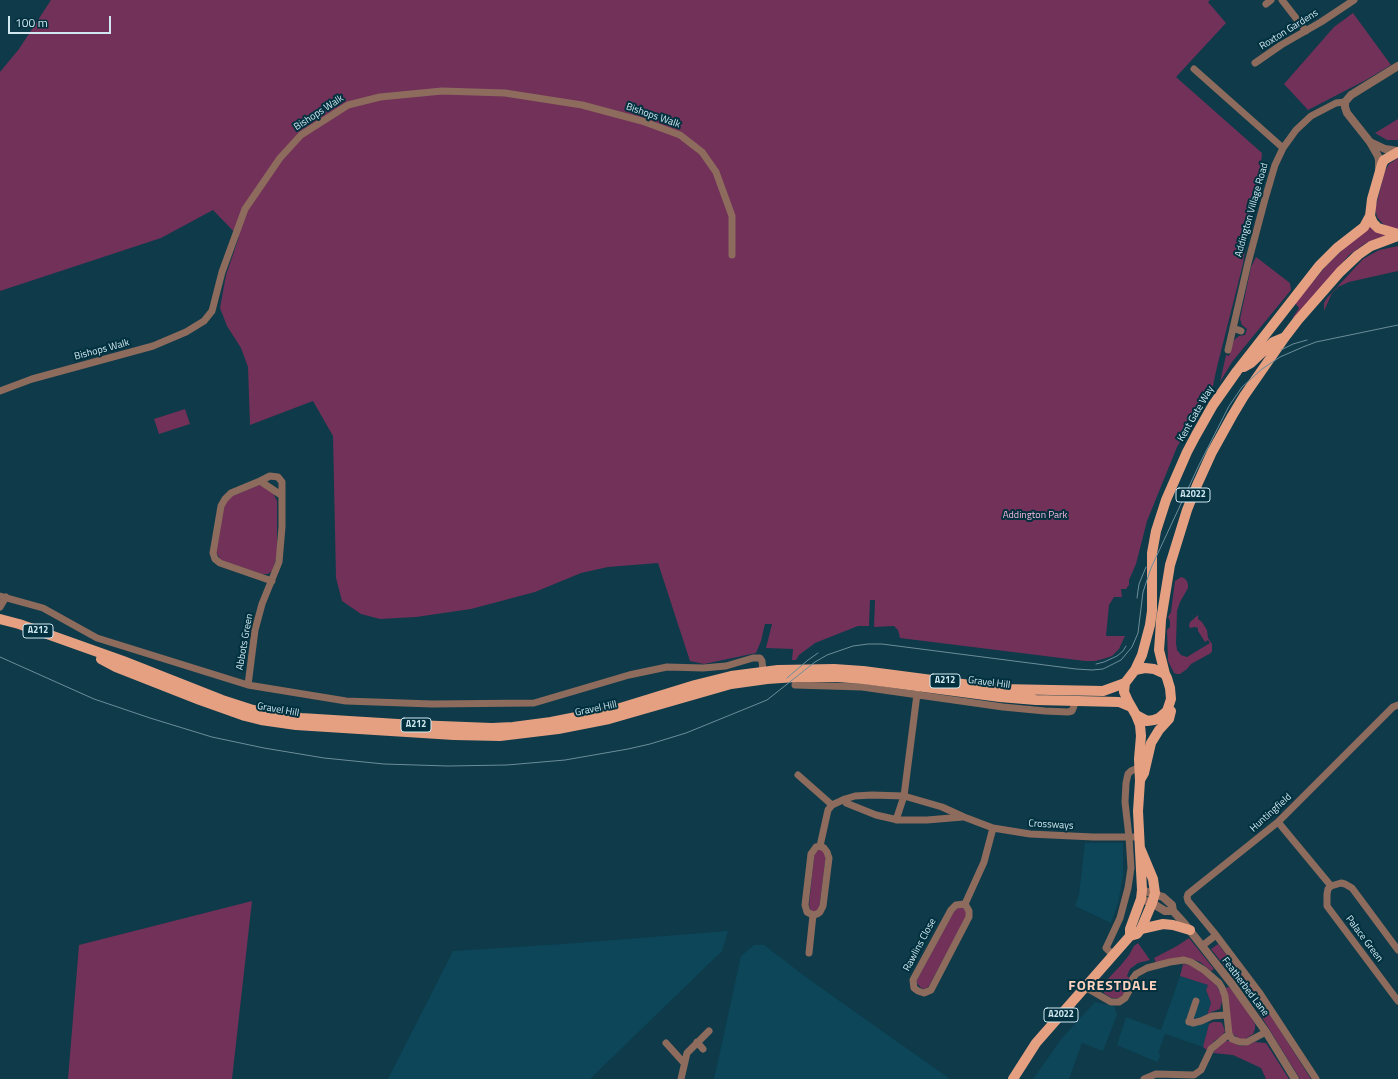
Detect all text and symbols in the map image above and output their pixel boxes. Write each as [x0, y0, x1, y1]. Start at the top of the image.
street label: Roxton Gardens [1257, 7, 1321, 53]
scale bar [10, 8, 113, 34]
text: 100 m [15, 13, 48, 32]
street label: Bishops Walk [292, 93, 346, 133]
street label: Bishops Walk [624, 101, 682, 131]
street label: Addington Village Road [1233, 162, 1271, 258]
street label: Bishops Walk [73, 337, 131, 363]
street label: Kent Gate Way [1175, 384, 1217, 444]
road number: A2022 [1176, 488, 1210, 502]
park label: Addington Park [1003, 510, 1067, 522]
street label: Abbots Green [234, 613, 256, 671]
road number: A212 [23, 624, 53, 638]
road number: A212 [930, 674, 960, 688]
street label: Gravel Hill [967, 674, 1011, 692]
street label: Gravel Hill [574, 699, 618, 719]
street label: Gravel Hill [256, 700, 300, 720]
road number: A212 [401, 718, 431, 732]
street label: Huntingfield [1248, 791, 1294, 835]
street label: Crossways [1028, 818, 1074, 832]
street label: Palace Green [1343, 914, 1385, 964]
street label: Rawlins Close [901, 916, 939, 974]
street label: Featherbed Lane [1219, 955, 1271, 1019]
district label: FORESTDALE [1068, 979, 1158, 995]
road number: A2022 [1044, 1008, 1078, 1022]

